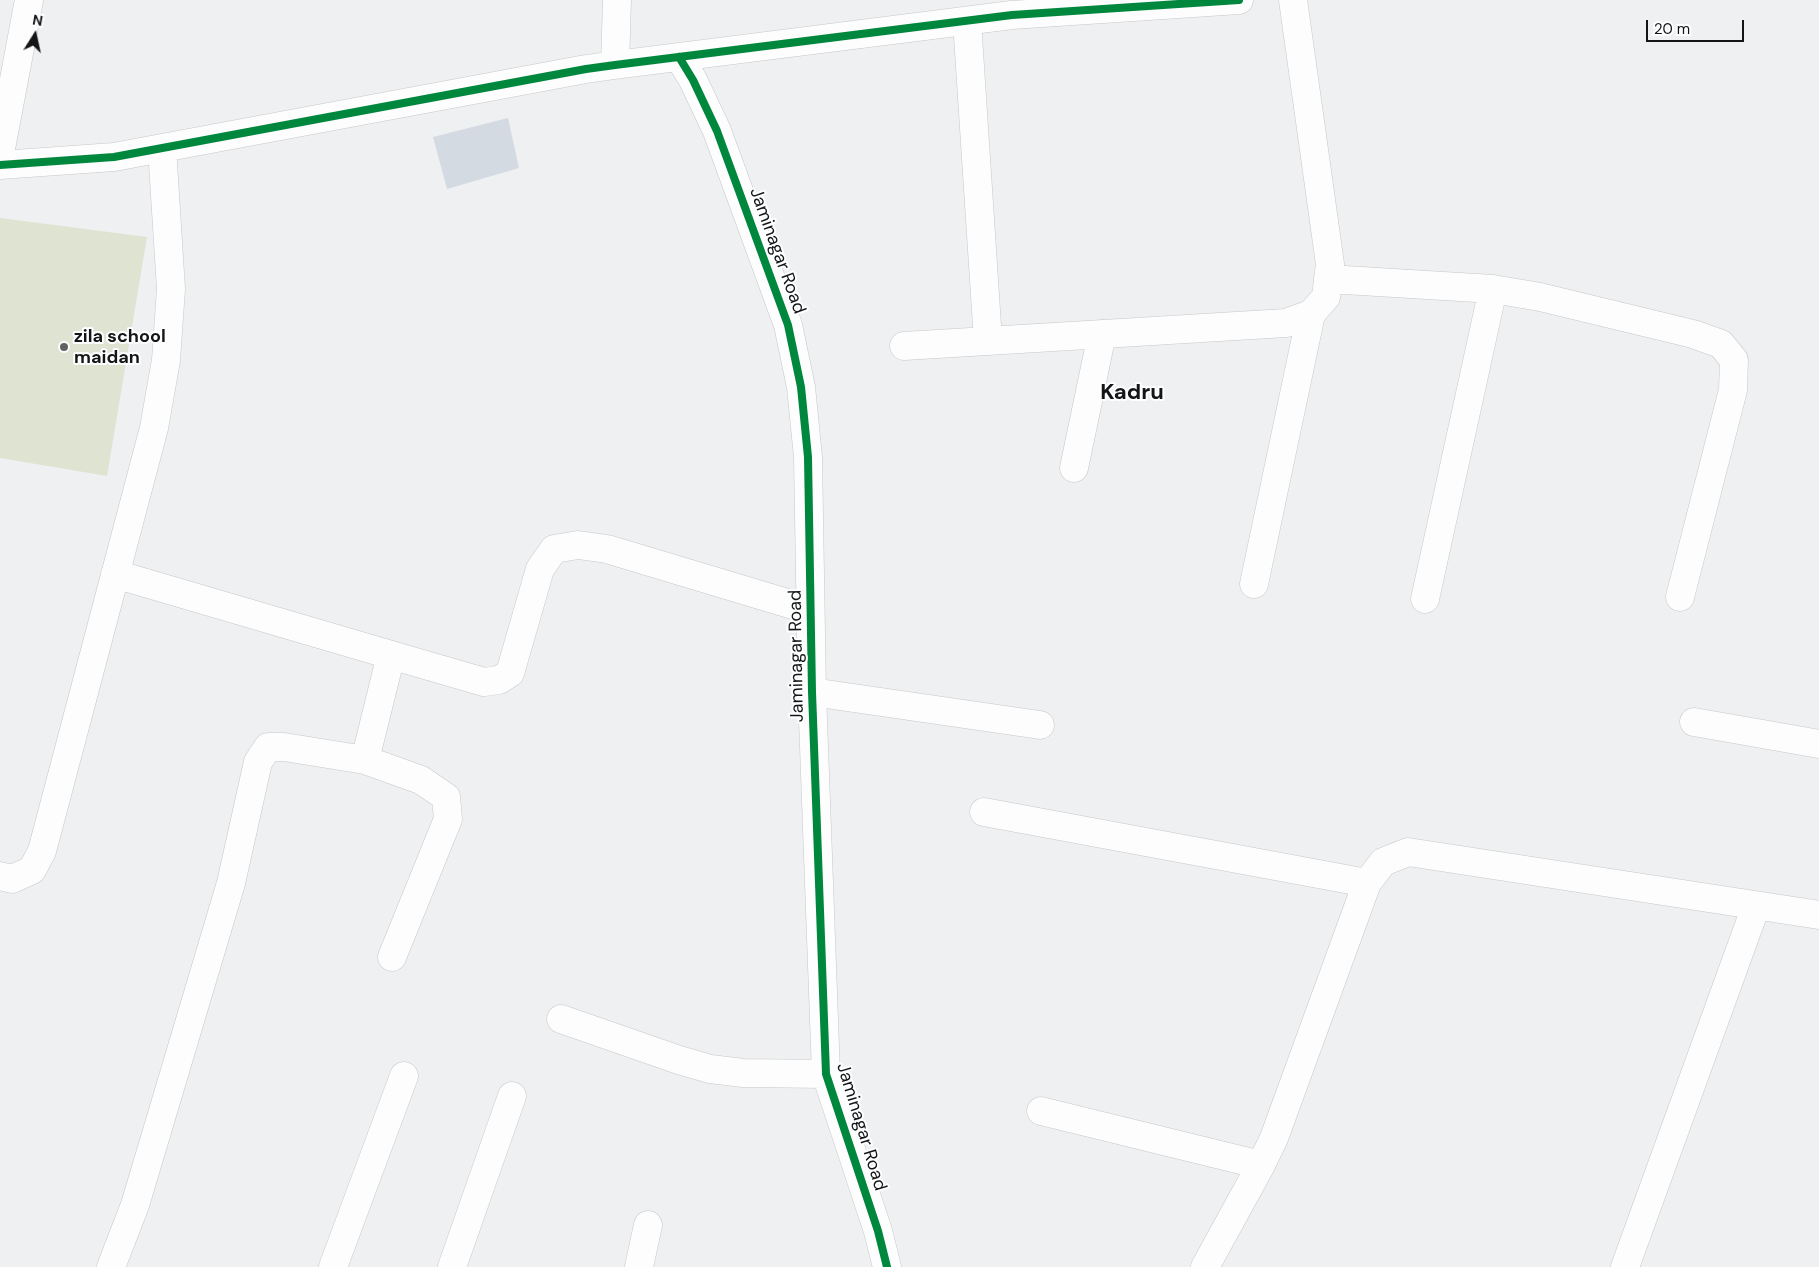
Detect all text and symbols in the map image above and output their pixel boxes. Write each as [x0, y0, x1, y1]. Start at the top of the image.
north arrow [10, 10, 60, 60]
text: N [31, 10, 44, 30]
scale bar [1649, 10, 1746, 42]
text: 20 m [1654, 19, 1690, 39]
street label: Jaminagar Road [744, 185, 810, 317]
place label: zila school maidan [74, 326, 166, 368]
marker: zila school maidan [58, 341, 70, 353]
district label: Kadru [1100, 380, 1164, 406]
street label: Jaminagar Road [785, 590, 809, 722]
street label: Jaminagar Road [831, 1060, 891, 1194]

